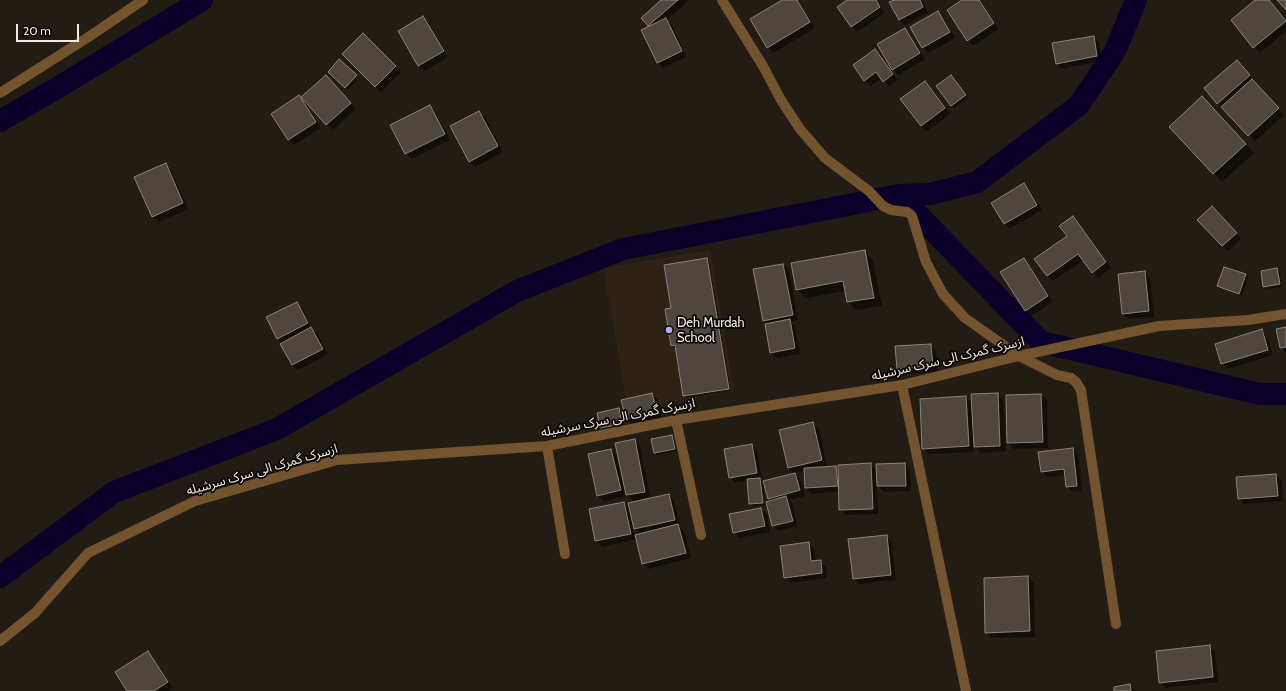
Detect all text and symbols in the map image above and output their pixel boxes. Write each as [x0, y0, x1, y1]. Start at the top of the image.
scale bar [18, 16, 81, 42]
text: 20 m [23, 23, 51, 38]
place label: Deh Murdah School [677, 315, 745, 346]
marker: Deh Murdah School [664, 325, 674, 335]
street label: ازسرک گمرک الی سرک سرشیله [870, 334, 1026, 384]
street label: ازسرک گمرک الی سرک سرشیله [540, 395, 696, 441]
street label: ازسرک گمرک الی سرک سرشیله [185, 441, 339, 499]

